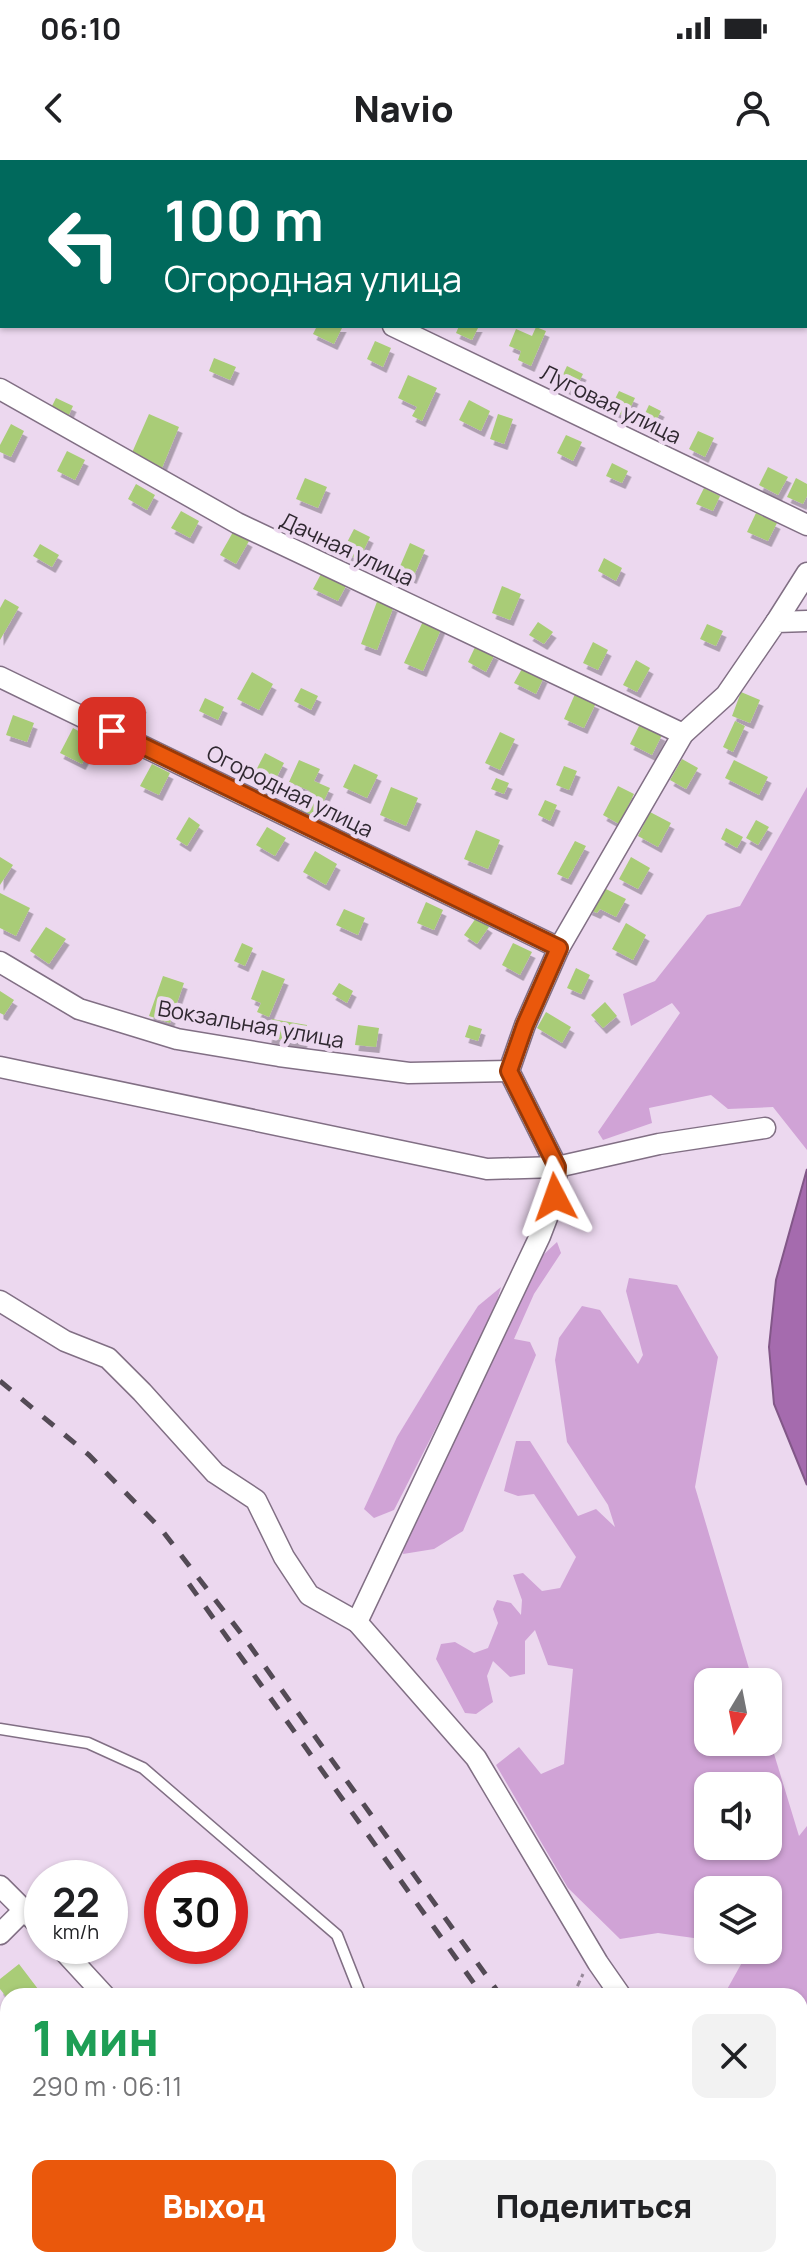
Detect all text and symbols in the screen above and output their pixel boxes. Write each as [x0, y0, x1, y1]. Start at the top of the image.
text: 06:10 [40, 8, 122, 49]
text: Navio [353, 84, 454, 133]
icon: back [32, 86, 76, 130]
icon: person [731, 86, 775, 130]
text: 100 m [164, 181, 324, 258]
icon: left [32, 192, 136, 296]
text: Огородная улица [164, 254, 462, 303]
street label: Луговая улица [536, 357, 686, 451]
street label: Дачная улица [275, 505, 419, 593]
pin [78, 697, 146, 765]
icon: arrive [90, 709, 134, 753]
street label: Огородная улица [202, 738, 378, 844]
street label: Вокзальная улица [155, 993, 347, 1055]
position arrow [513, 1155, 597, 1239]
north arrow [694, 1668, 782, 1756]
map controls [694, 1668, 782, 1964]
button: sound [694, 1772, 782, 1860]
speed limit sign: 30 [144, 1860, 248, 1964]
text: 22 [52, 1874, 100, 1929]
button: layers [694, 1876, 782, 1964]
text: km/h [53, 1918, 99, 1945]
text: 1 мин [32, 2005, 159, 2070]
button: close [692, 2014, 776, 2098]
text: 290 m · 06:11 [32, 2068, 182, 2104]
button: Выход [32, 2160, 396, 2252]
button: Поделиться [412, 2160, 776, 2252]

